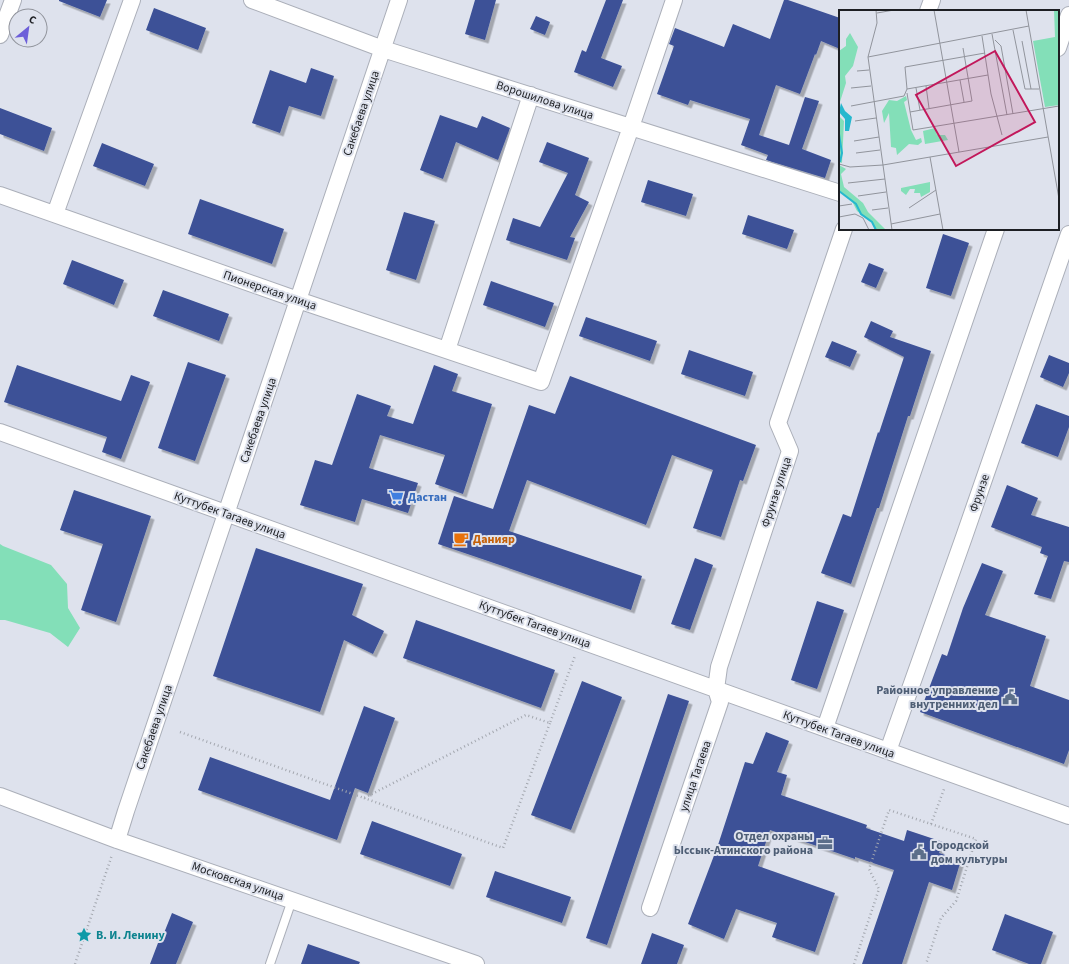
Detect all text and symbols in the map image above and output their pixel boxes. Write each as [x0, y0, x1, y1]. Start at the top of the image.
north arrow [8, 8, 48, 48]
inset map [839, 10, 1059, 230]
text: С [26, 12, 40, 28]
street label: Сакебаева улица [339, 68, 384, 158]
street label: Ворошилова улица [494, 77, 596, 124]
street label: Пионерская улица [221, 267, 319, 314]
street label: Сакебаева улица [236, 375, 281, 465]
street label: Фрунзе улица [757, 455, 796, 530]
street label: Фрунзе [965, 472, 994, 514]
street label: Куттубек Тагаев улица [172, 487, 288, 544]
supermarket icon: Дастан [387, 488, 405, 506]
place label: Дастан [408, 489, 447, 506]
cafe icon: Данияр [452, 530, 470, 548]
place label: Данияр [473, 531, 515, 548]
street label: Куттубек Тагаев улица [477, 596, 593, 653]
street label: Сакебаева улица [132, 682, 177, 772]
place label: Районное управление внутренних дел [876, 682, 998, 713]
public building icon: Районное управление внутренних дел [1001, 688, 1019, 706]
street label: Куттубек Тагаев улица [781, 706, 897, 763]
street label: улица Тагаева [675, 738, 716, 814]
place label: Отдел охраны Ыссык-Атинского района [674, 828, 813, 859]
office icon: Отдел охраны Ыссык-Атинского района [816, 834, 834, 852]
place label: Городской дом культуры [931, 837, 1008, 868]
public building icon: Городской дом культуры [910, 843, 928, 861]
street label: Московская улица [189, 858, 286, 905]
place icon: В. И. Ленину [75, 926, 93, 944]
place label: В. И. Ленину [96, 927, 165, 944]

